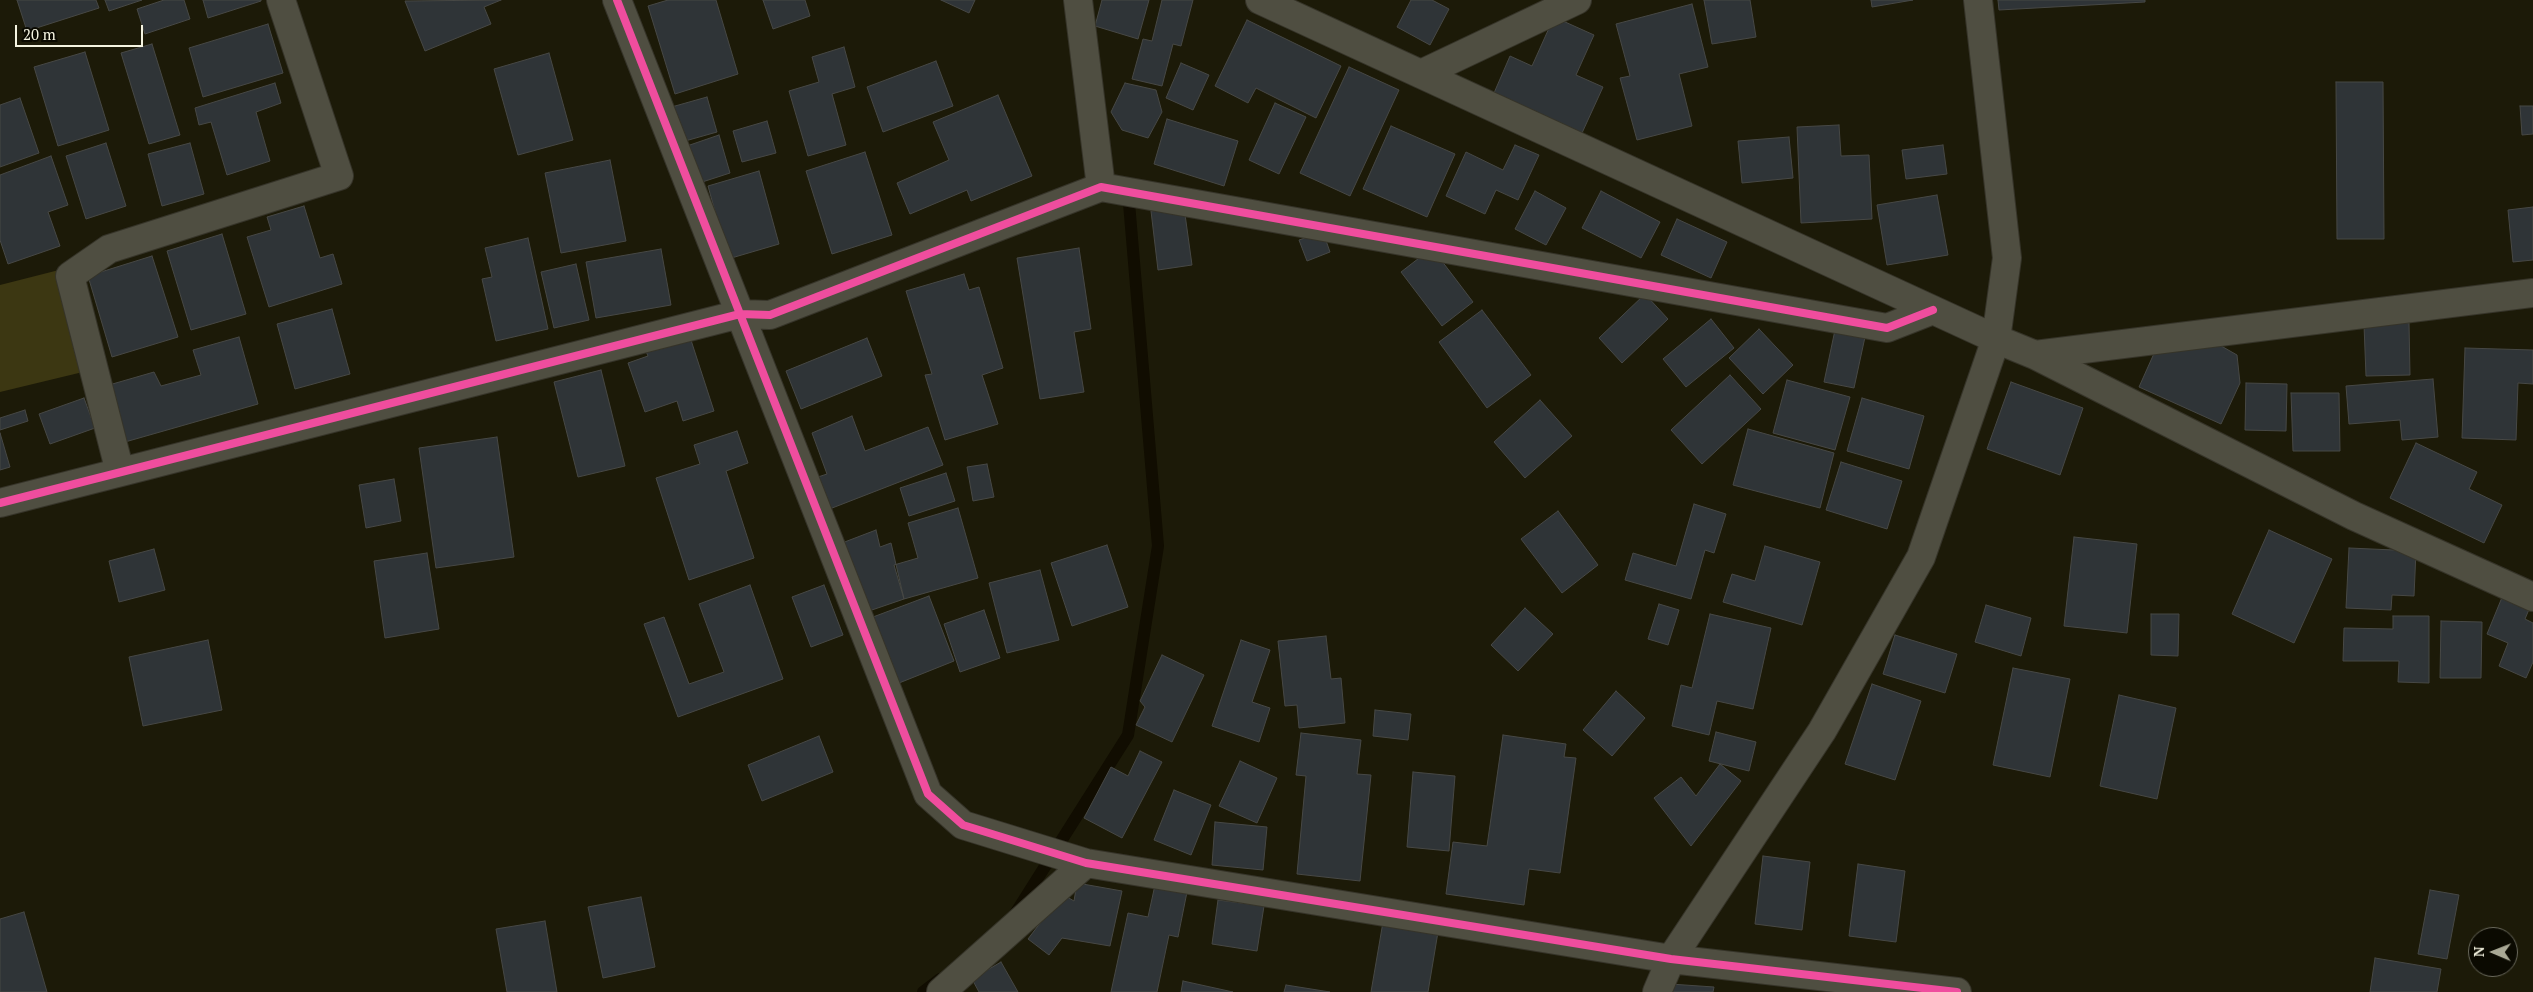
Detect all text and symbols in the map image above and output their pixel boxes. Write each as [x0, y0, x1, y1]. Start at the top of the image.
scale bar [18, 15, 145, 47]
text: 20 m [23, 24, 56, 44]
north arrow [2468, 927, 2518, 977]
text: N [2469, 946, 2488, 957]

